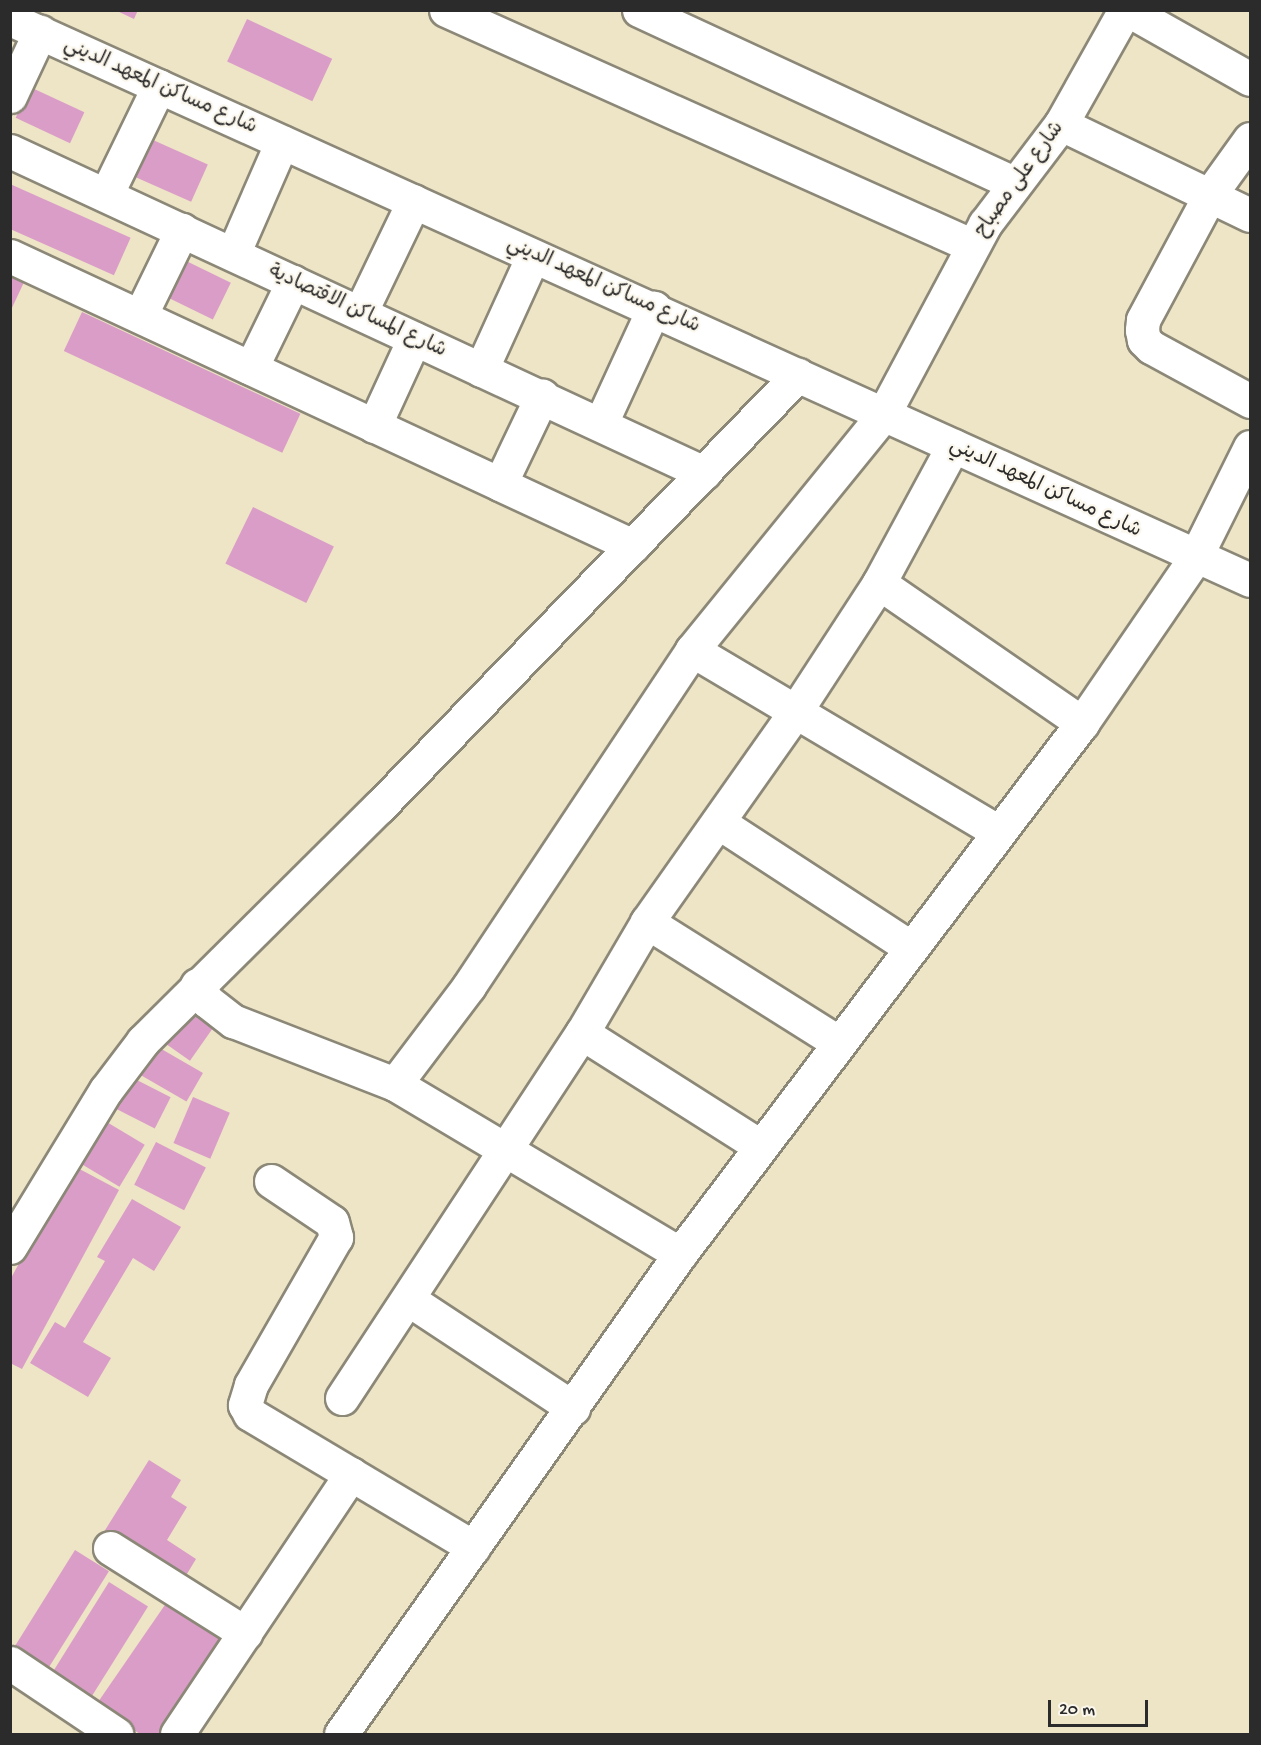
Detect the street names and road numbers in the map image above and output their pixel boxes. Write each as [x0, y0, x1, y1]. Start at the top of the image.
street label: شارع مساكن المعهد الديني [60, 34, 260, 140]
street label: شارع على مصباح [970, 118, 1070, 242]
street label: شارع مساكن المعهد الديني [503, 233, 703, 339]
street label: شارع المساكن الاقتصادية [264, 260, 450, 364]
street label: شارع مساكن المعهد الديني [945, 434, 1145, 544]

